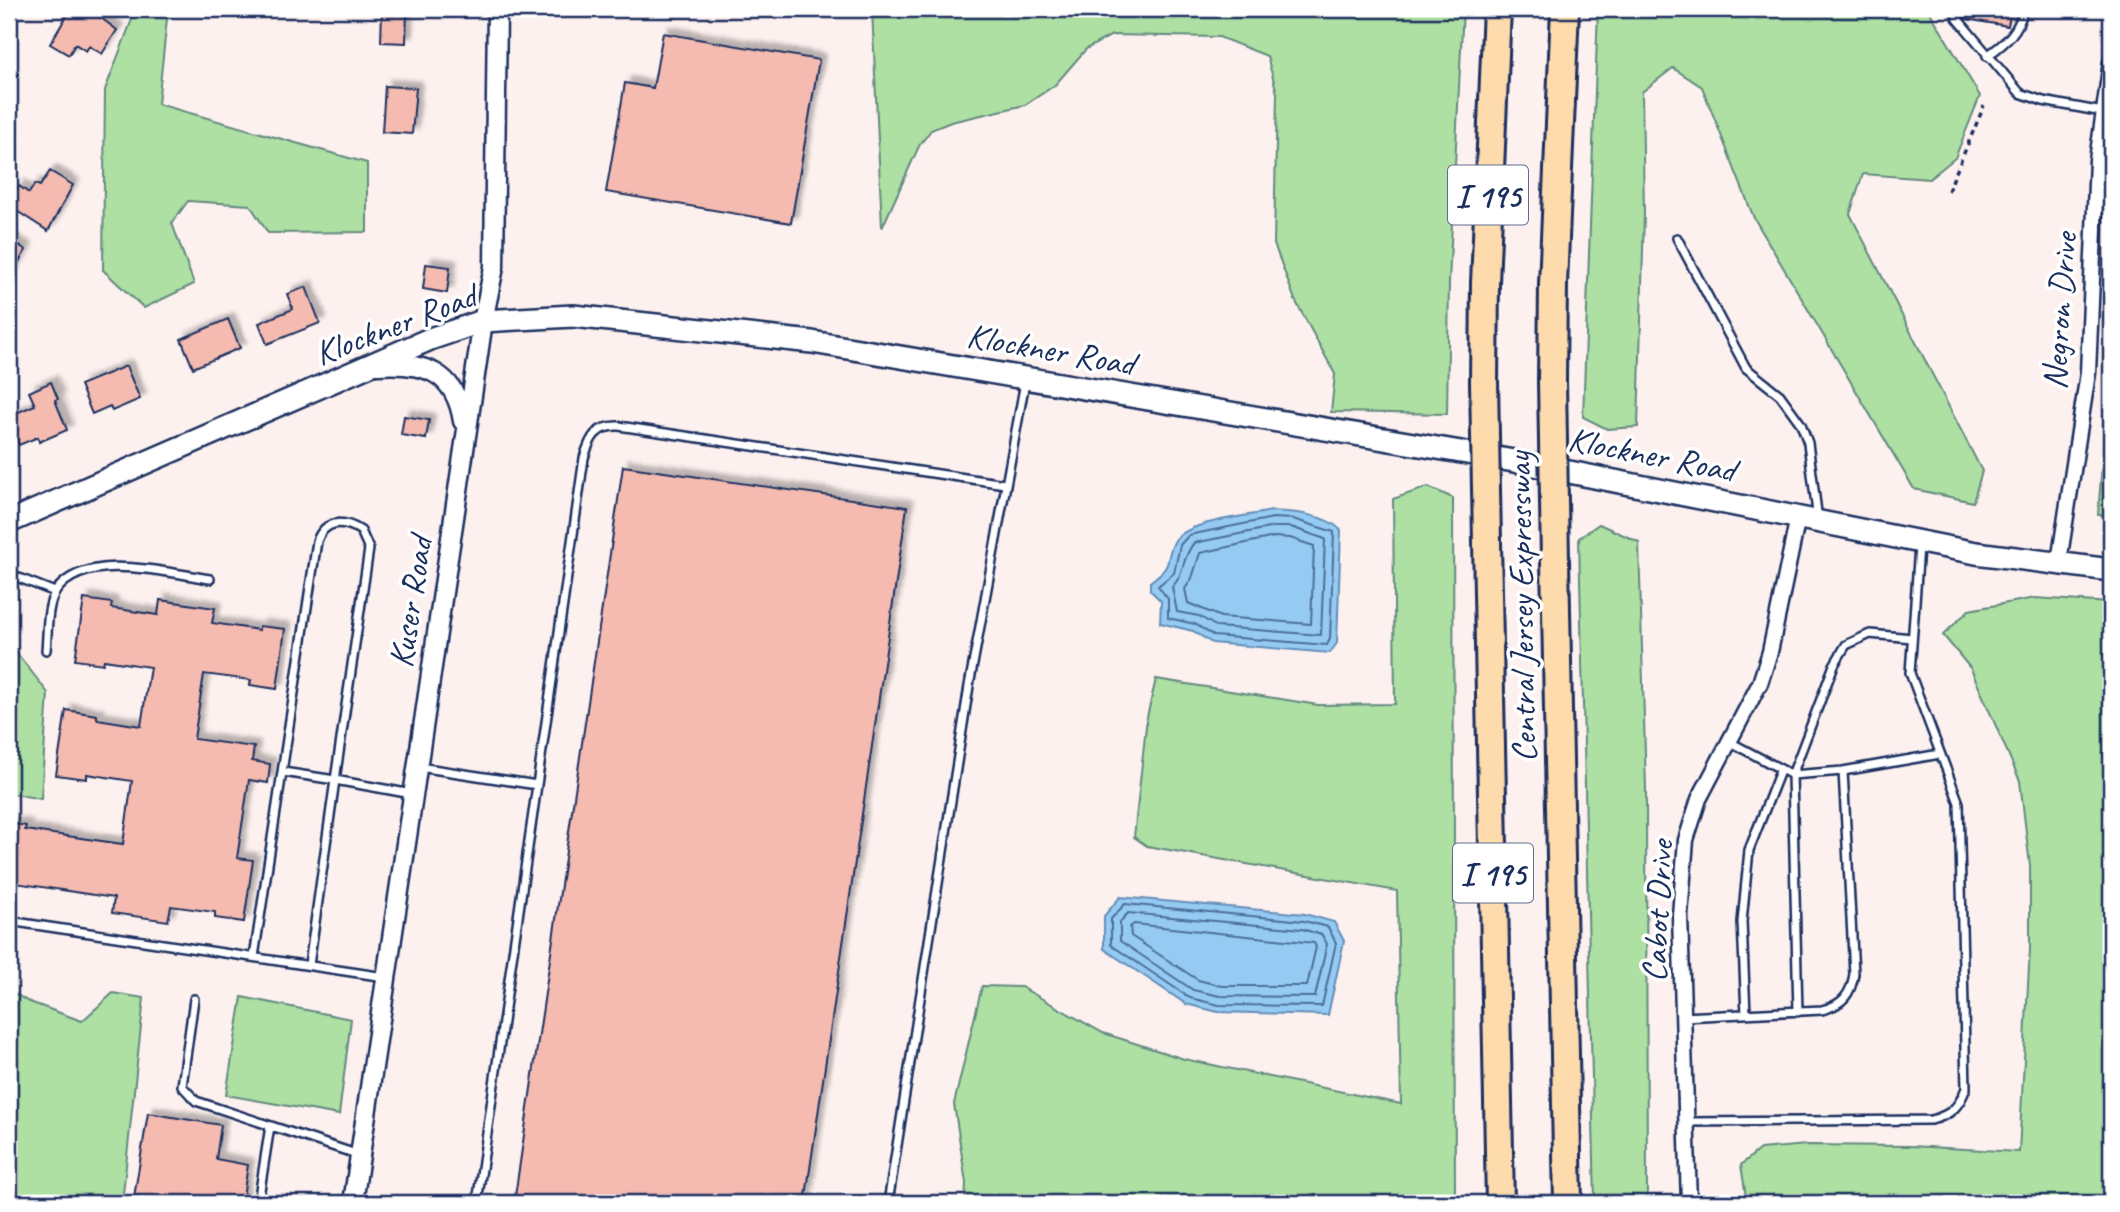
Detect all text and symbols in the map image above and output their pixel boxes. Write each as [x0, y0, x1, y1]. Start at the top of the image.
road number: I 195 [1448, 166, 1528, 224]
street label: Negron Drive [2032, 229, 2088, 391]
street label: Klockner Road [308, 271, 487, 376]
street label: Klockner Road [964, 313, 1143, 387]
street label: Klockner Road [1565, 416, 1744, 494]
street label: Central Jersey Expressway [1496, 449, 1547, 763]
street label: Kuser Road [378, 528, 444, 671]
street label: Cabot Drive [1631, 836, 1684, 983]
road number: I 195 [1453, 844, 1533, 902]

